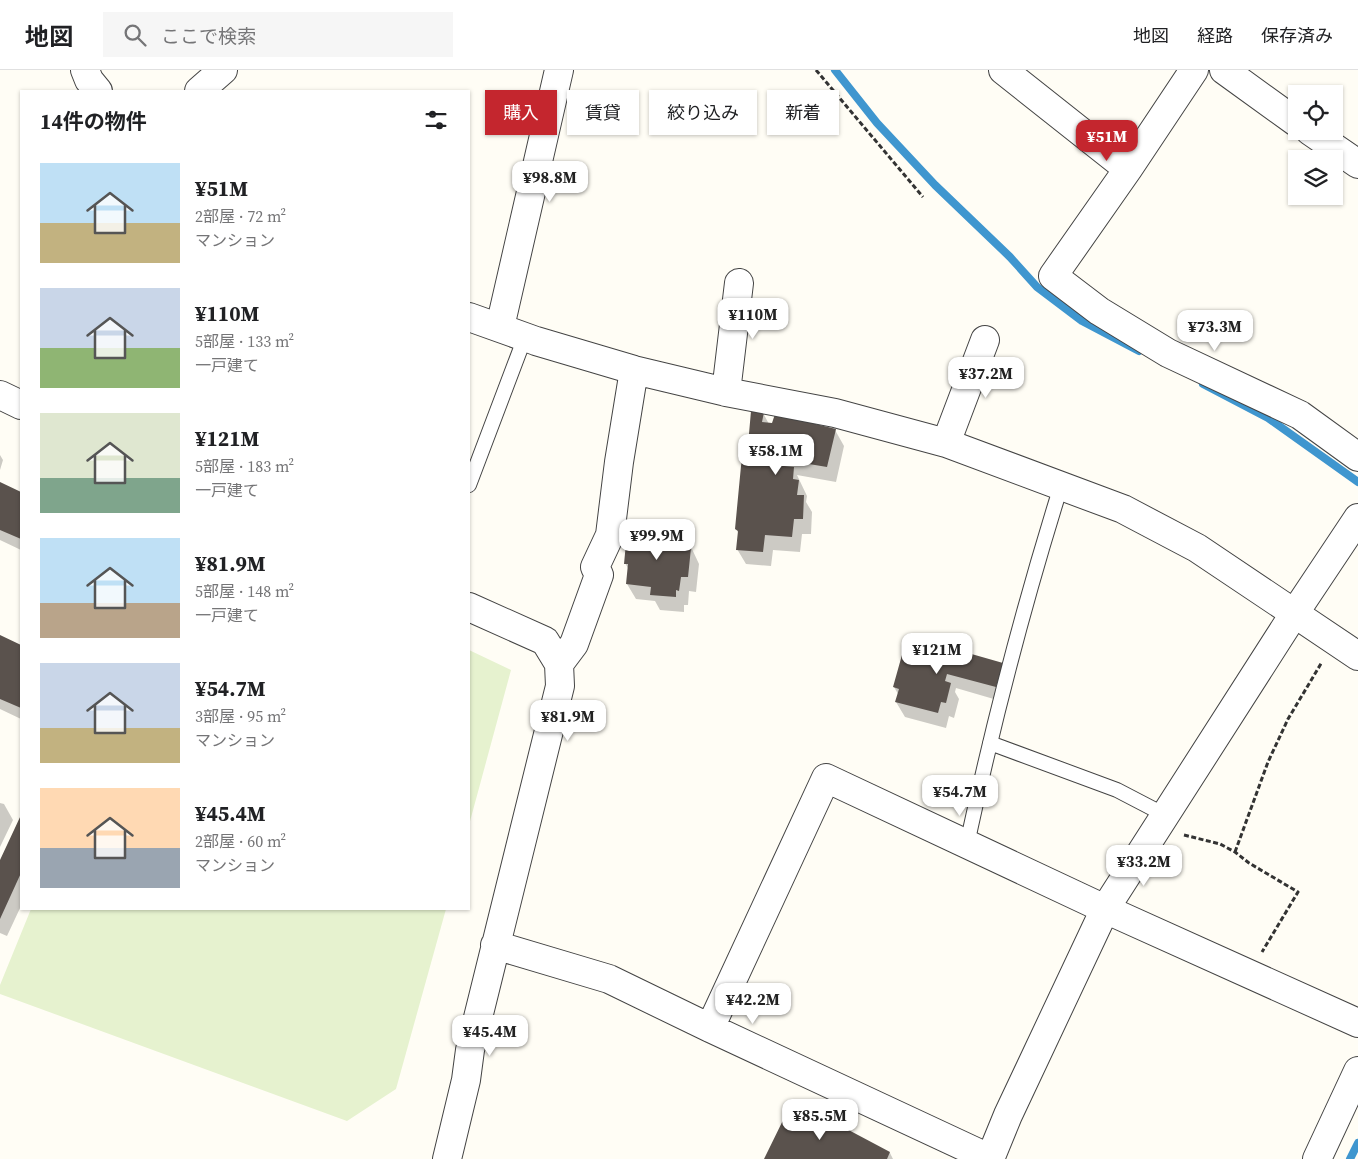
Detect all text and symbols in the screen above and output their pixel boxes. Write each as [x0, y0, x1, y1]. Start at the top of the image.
search box [103, 12, 453, 57]
text: 地図 [25, 20, 73, 53]
icon: search [121, 21, 149, 49]
text: ここで検索 [161, 23, 256, 49]
text: 地図 [1133, 23, 1169, 48]
text: 経路 [1197, 23, 1233, 48]
text: 保存済み [1261, 23, 1333, 48]
map controls [1288, 85, 1343, 205]
button: locate [1288, 85, 1343, 140]
chip: 購入 [485, 90, 557, 135]
chip: 賃貸 [567, 90, 639, 135]
chip: 絞り込み [649, 90, 757, 135]
chip: 新着 [767, 90, 839, 135]
icon: filters [422, 106, 450, 134]
text: 14件の物件 [40, 107, 147, 136]
pin: ¥51M [1077, 119, 1137, 162]
text: ¥51M [1087, 125, 1127, 147]
button: layers [1288, 150, 1343, 205]
pin: ¥98.8M [509, 160, 591, 203]
text: ¥98.8M [523, 166, 577, 188]
text: ¥51M [195, 174, 248, 203]
icon: home [80, 183, 140, 243]
text: 2部屋 · 72 m² [195, 205, 286, 227]
text: マンション [195, 229, 275, 251]
pin: ¥110M [718, 298, 788, 340]
text: ¥110M [195, 299, 259, 328]
text: ¥110M [728, 303, 778, 325]
icon: home [80, 308, 140, 368]
pin: ¥73.3M [1174, 310, 1256, 352]
text: ¥73.3M [1188, 315, 1242, 337]
text: 5部屋 · 133 m² [195, 330, 294, 352]
text: 一戸建て [195, 354, 259, 376]
pin: ¥37.2M [945, 356, 1027, 399]
text: ¥37.2M [959, 362, 1013, 384]
text: ¥121M [195, 424, 259, 453]
icon: home [80, 433, 140, 493]
pin: ¥58.1M [735, 434, 817, 476]
text: ¥58.1M [749, 439, 803, 461]
text: 5部屋 · 183 m² [195, 455, 294, 477]
text: 一戸建て [195, 479, 259, 501]
pin: ¥99.9M [616, 518, 698, 561]
text: ¥99.9M [630, 524, 684, 546]
text: ¥81.9M [195, 549, 266, 578]
icon: home [80, 558, 140, 618]
text: 5部屋 · 148 m² [195, 580, 294, 602]
text: 一戸建て [195, 604, 259, 626]
pin: ¥121M [902, 632, 972, 675]
text: ¥121M [912, 638, 962, 660]
text: ¥54.7M [195, 674, 266, 703]
icon: home [80, 683, 140, 743]
pin: ¥81.9M [527, 700, 609, 742]
text: 3部屋 · 95 m² [195, 705, 286, 727]
text: ¥81.9M [541, 705, 595, 727]
text: マンション [195, 729, 275, 751]
pin: ¥54.7M [919, 774, 1001, 817]
text: ¥54.7M [933, 780, 987, 802]
text: ¥45.4M [195, 799, 266, 828]
icon: home [80, 808, 140, 868]
text: 2部屋 · 60 m² [195, 830, 286, 852]
pin: ¥33.2M [1103, 844, 1185, 887]
text: ¥33.2M [1117, 850, 1171, 872]
text: マンション [195, 854, 275, 876]
pin: ¥42.2M [712, 982, 794, 1025]
text: ¥42.2M [726, 988, 780, 1010]
pin: ¥45.4M [449, 1014, 531, 1057]
text: ¥45.4M [463, 1020, 517, 1042]
pin: ¥85.5M [779, 1098, 861, 1141]
text: ¥85.5M [793, 1104, 847, 1126]

